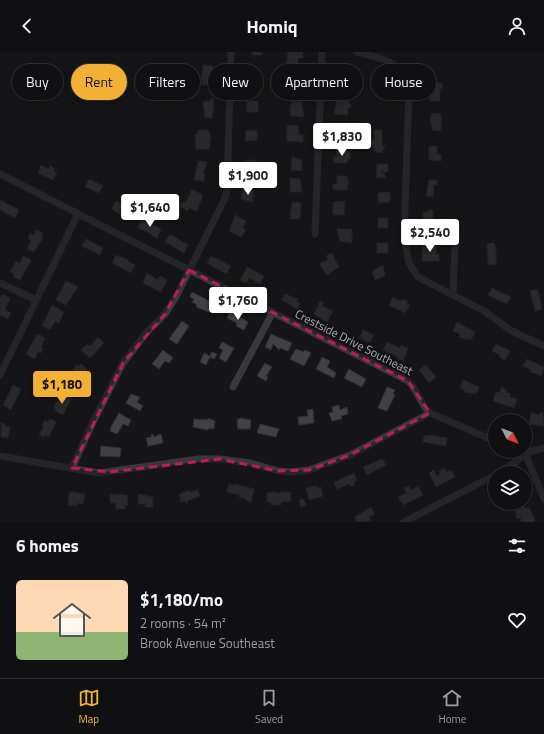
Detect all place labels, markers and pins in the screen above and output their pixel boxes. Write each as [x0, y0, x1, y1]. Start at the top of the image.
pin: $1,830 [309, 123, 375, 157]
pin: $1,900 [215, 162, 281, 196]
pin: $1,640 [117, 194, 183, 228]
pin: $2,540 [397, 219, 463, 253]
pin: $1,760 [205, 287, 271, 321]
pin: $1,180 [29, 371, 95, 405]

